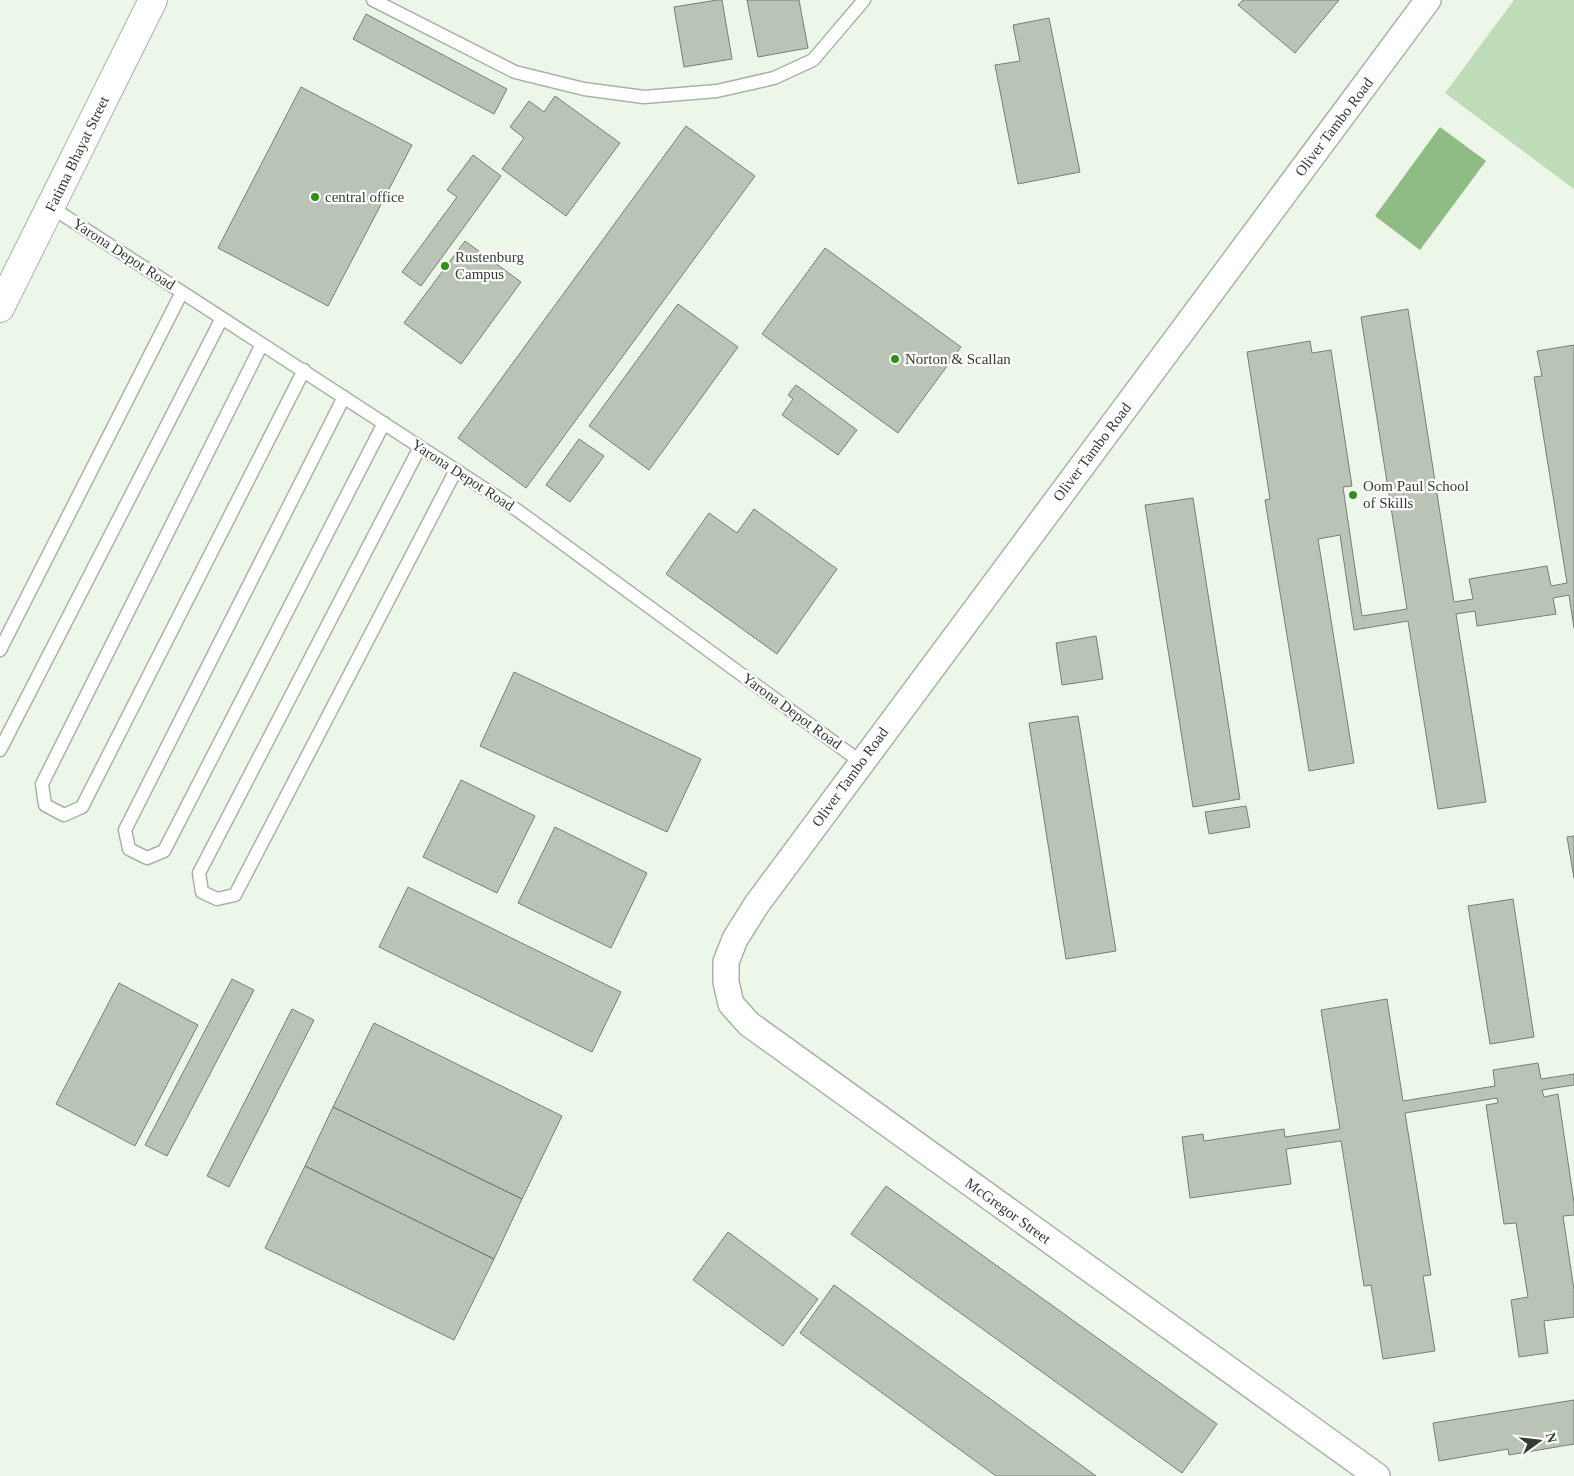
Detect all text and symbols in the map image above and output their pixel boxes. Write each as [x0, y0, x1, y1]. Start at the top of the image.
street label: Oliver Tambo Road [1292, 74, 1376, 179]
street label: Fatima Bhayat Street [42, 93, 112, 214]
place label: central office [325, 189, 405, 205]
marker: central office [309, 191, 321, 203]
street label: Yarona Depot Road [70, 215, 178, 293]
place label: Rustenburg Campus [455, 249, 524, 282]
marker: Rustenburg Campus [439, 260, 451, 272]
place label: Norton & Scallan [905, 351, 1011, 367]
marker: Norton & Scallan [889, 353, 901, 365]
street label: Oliver Tambo Road [1050, 399, 1134, 504]
street label: Yarona Depot Road [409, 436, 517, 514]
place label: Oom Paul School of Skills [1363, 478, 1469, 511]
marker: Oom Paul School of Skills [1347, 489, 1359, 501]
street label: Yarona Depot Road [739, 670, 845, 753]
street label: Oliver Tambo Road [809, 724, 892, 830]
street label: McGregor Street [962, 1175, 1054, 1248]
north arrow [1514, 1416, 1564, 1466]
text: N [1543, 1431, 1560, 1445]

